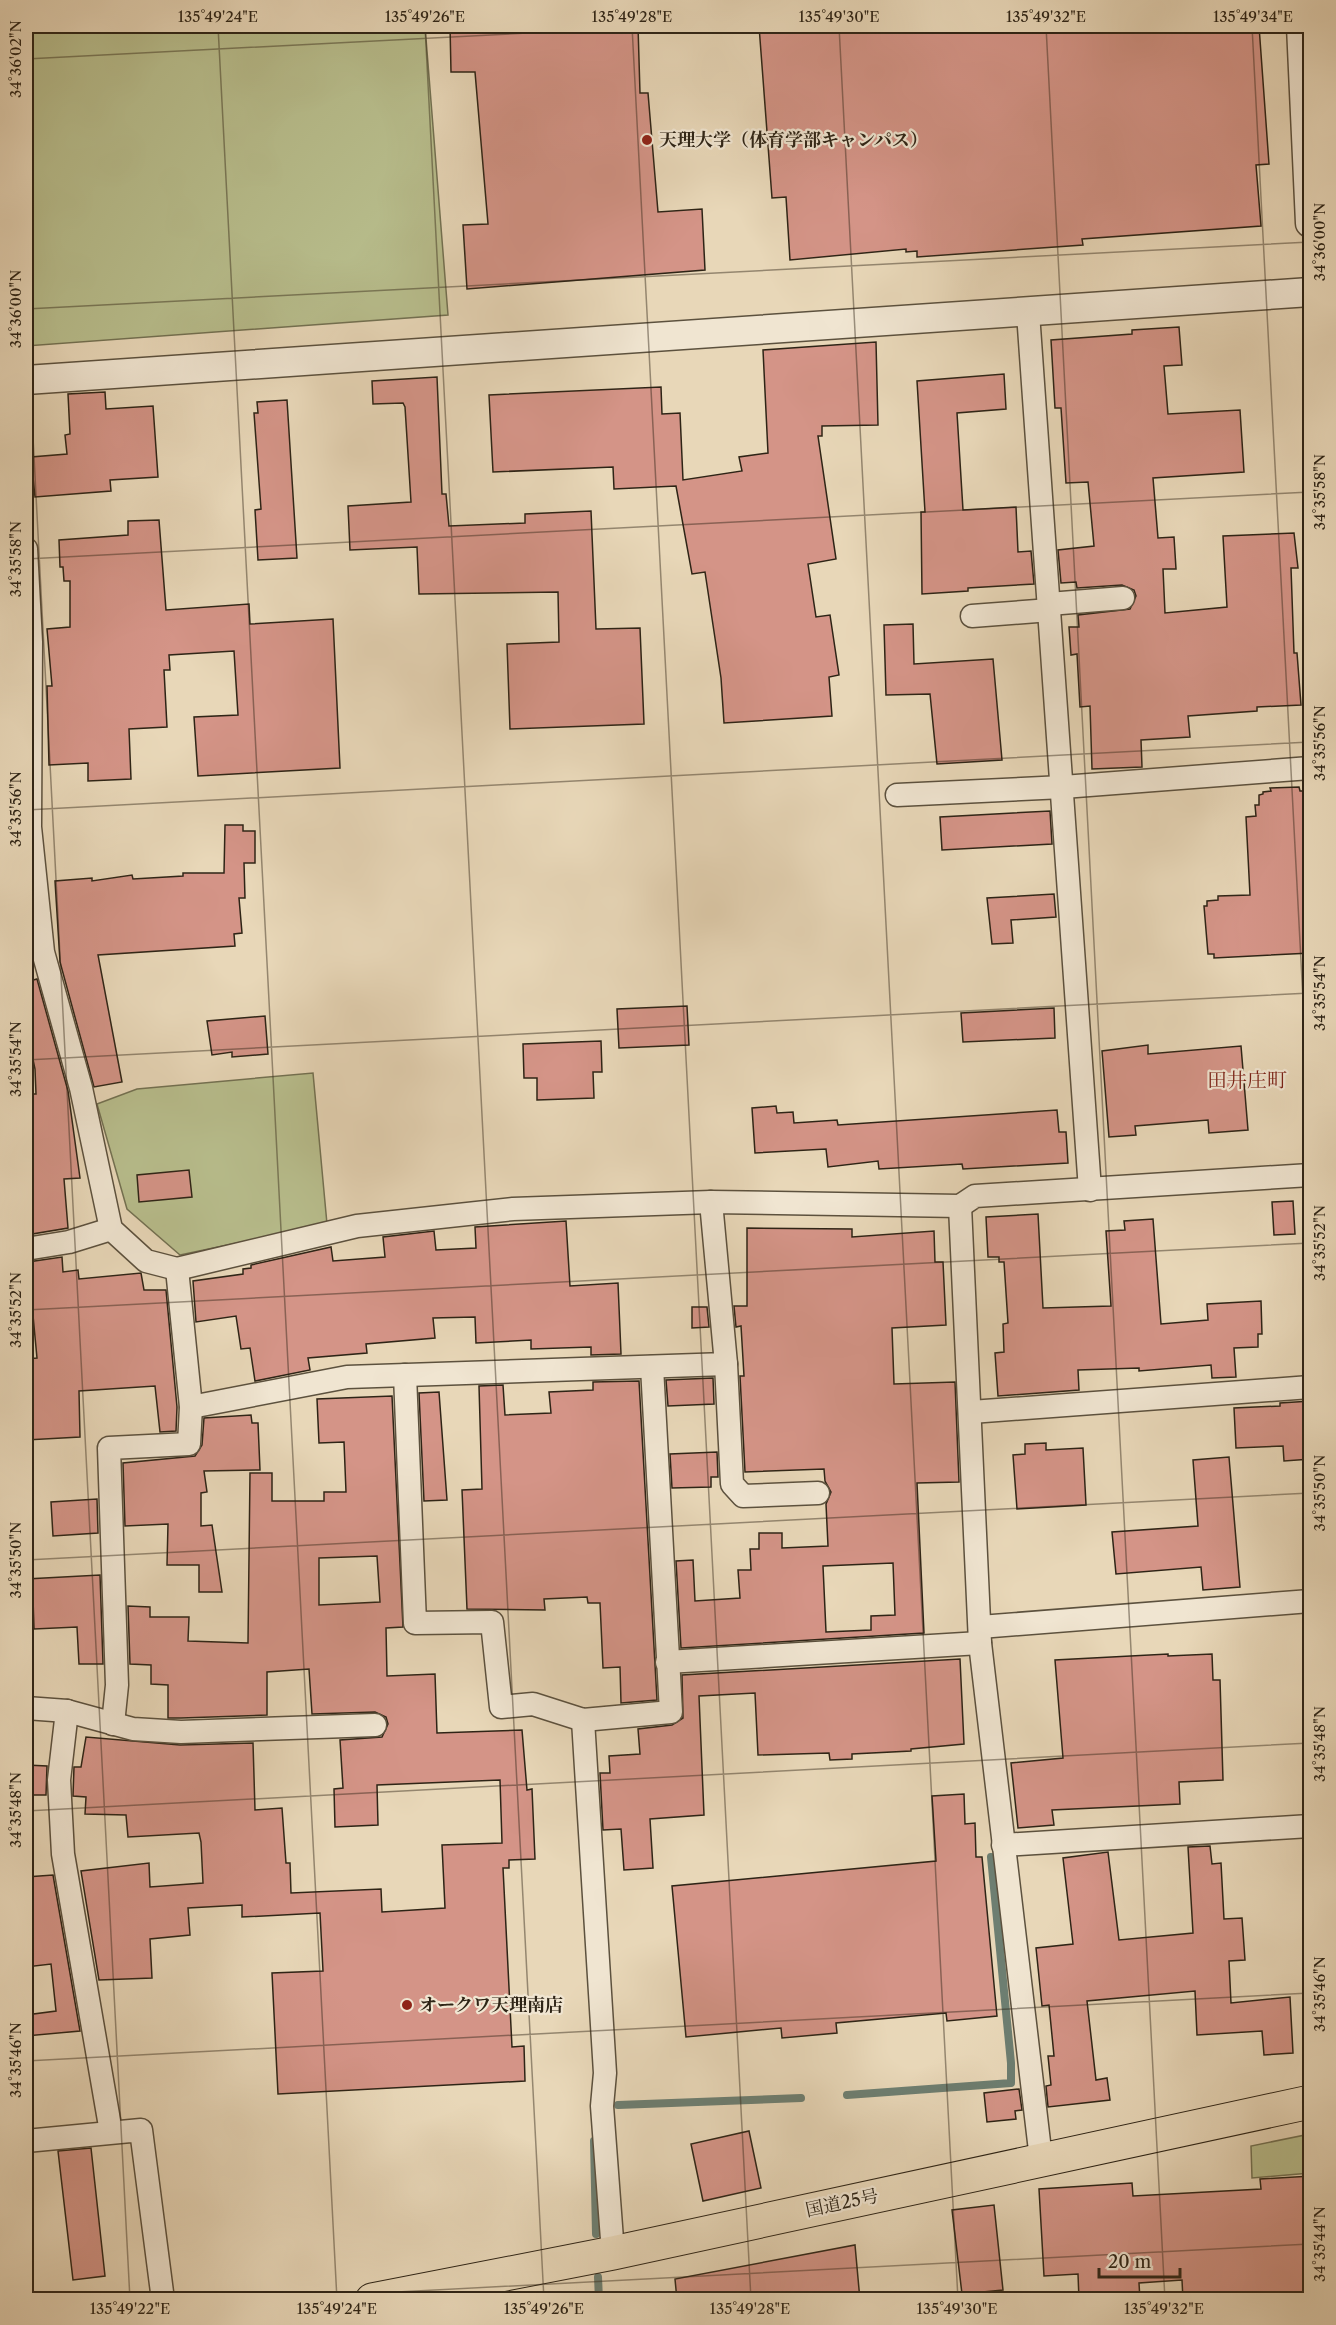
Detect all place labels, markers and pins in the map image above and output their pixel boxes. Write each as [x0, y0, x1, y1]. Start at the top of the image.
place label: 天理大学（体育学部キャンパス） [659, 129, 928, 151]
marker: 天理大学（体育学部キャンパス） [640, 133, 654, 147]
place label: オークワ天理南店 [419, 1994, 563, 2016]
marker: オークワ天理南店 [400, 1998, 414, 2012]

